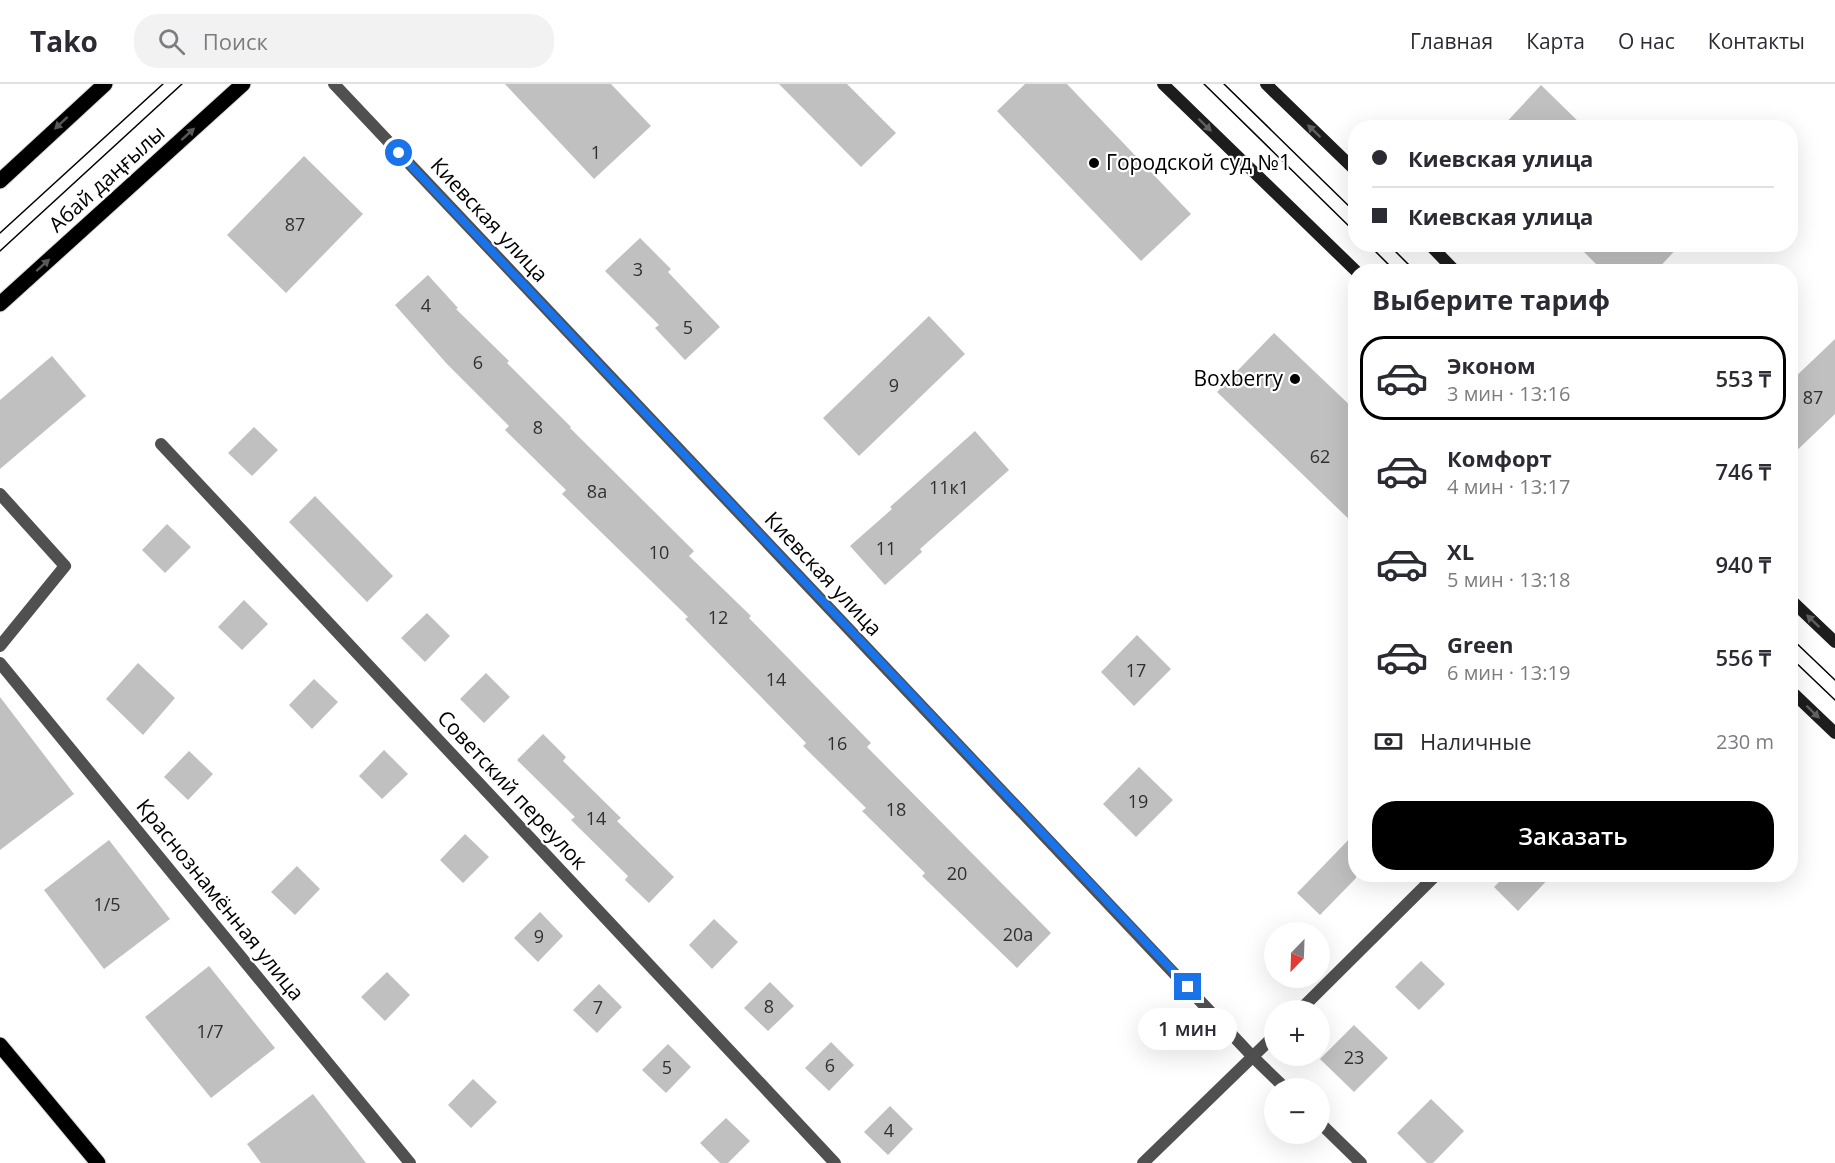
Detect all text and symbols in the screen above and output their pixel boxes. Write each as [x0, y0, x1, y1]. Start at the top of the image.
search box [134, 14, 554, 68]
text: Tako [30, 22, 98, 60]
icon: search [155, 25, 188, 58]
text: Поиск [203, 26, 268, 56]
text: Главная [1410, 27, 1493, 55]
text: Карта [1526, 27, 1585, 55]
text: О нас [1618, 27, 1675, 55]
text: Контакты [1708, 27, 1805, 55]
one-way arrow [55, 116, 69, 130]
one-way arrow [1197, 118, 1212, 132]
street label: Абай даңғылы [42, 119, 170, 238]
one-way arrow [1307, 124, 1321, 138]
one-way arrow [180, 128, 195, 141]
route start [385, 139, 412, 166]
house number: 1 [591, 140, 601, 164]
text: Киевская улица [1408, 143, 1593, 173]
place label: Городской суд №1 [1106, 148, 1291, 176]
street label: Киевская улица [425, 151, 555, 288]
marker: Городской суд №1 [1087, 156, 1101, 170]
text: Киевская улица [1408, 201, 1593, 231]
house number: 87 [285, 212, 305, 236]
house number: 3 [633, 257, 643, 281]
one-way arrow [36, 258, 51, 272]
text: Выберите тариф [1372, 281, 1610, 318]
house number: 4 [421, 293, 431, 317]
house number: 5 [683, 315, 693, 339]
house number: 6 [473, 350, 483, 374]
text: Эконом [1447, 350, 1536, 380]
icon: car [1375, 351, 1429, 405]
text: 553 ₸ [1716, 363, 1771, 393]
place label: Boxberry [1193, 364, 1283, 392]
marker: Boxberry [1288, 372, 1302, 386]
house number: 9 [889, 373, 899, 397]
text: 3 мин · 13:16 [1447, 380, 1570, 407]
house number: 87 [1803, 385, 1823, 409]
house number: 8 [533, 415, 543, 439]
text: Комфорт [1447, 443, 1552, 473]
house number: 62 [1310, 444, 1330, 468]
icon: car [1375, 444, 1429, 498]
text: 746 ₸ [1716, 456, 1771, 486]
text: 4 мин · 13:17 [1447, 473, 1570, 500]
house number: 11к1 [929, 475, 969, 499]
house number: 8а [587, 479, 607, 503]
street label: Киевская улица [759, 505, 889, 642]
house number: 11 [876, 536, 896, 560]
text: XL [1447, 536, 1474, 566]
icon: car [1375, 537, 1429, 591]
house number: 10 [649, 540, 669, 564]
text: 940 ₸ [1716, 549, 1771, 579]
text: 5 мин · 13:18 [1447, 566, 1570, 593]
house number: 12 [708, 605, 728, 629]
one-way arrow [1806, 615, 1821, 628]
text: Green [1447, 629, 1513, 659]
icon: car [1375, 630, 1429, 684]
text: 556 ₸ [1716, 642, 1771, 672]
house number: 17 [1126, 658, 1146, 682]
text: 6 мин · 13:19 [1447, 659, 1570, 686]
house number: 14 [766, 667, 786, 691]
street label: Советский переулок [432, 704, 594, 875]
one-way arrow [1805, 705, 1820, 718]
icon: cash [1372, 725, 1405, 758]
text: Наличные [1420, 726, 1532, 756]
text: 230 m [1716, 728, 1774, 755]
house number: 16 [827, 731, 847, 755]
house number: 19 [1128, 789, 1148, 813]
street label: Краснознамённая улица [131, 793, 311, 1006]
house number: 18 [886, 797, 906, 821]
button: Заказать [1372, 801, 1774, 870]
house number: 14 [586, 806, 606, 830]
house number: 20 [947, 861, 967, 885]
house number: 1/5 [93, 892, 121, 916]
house number: 20а [1003, 922, 1033, 946]
north arrow [1264, 922, 1330, 988]
map controls [1264, 922, 1330, 1144]
house number: 9 [534, 924, 544, 948]
route end [1174, 973, 1201, 1000]
house number: 8 [764, 994, 774, 1018]
house number: 7 [593, 995, 603, 1019]
button: + [1264, 1000, 1330, 1066]
callout: 1 мин [1138, 1008, 1238, 1050]
text: 1 мин [1158, 1015, 1217, 1042]
house number: 1/7 [196, 1019, 224, 1043]
house number: 23 [1344, 1045, 1364, 1069]
house number: 6 [825, 1053, 835, 1077]
house number: 5 [662, 1055, 672, 1079]
button: − [1264, 1078, 1330, 1144]
house number: 4 [884, 1118, 894, 1142]

